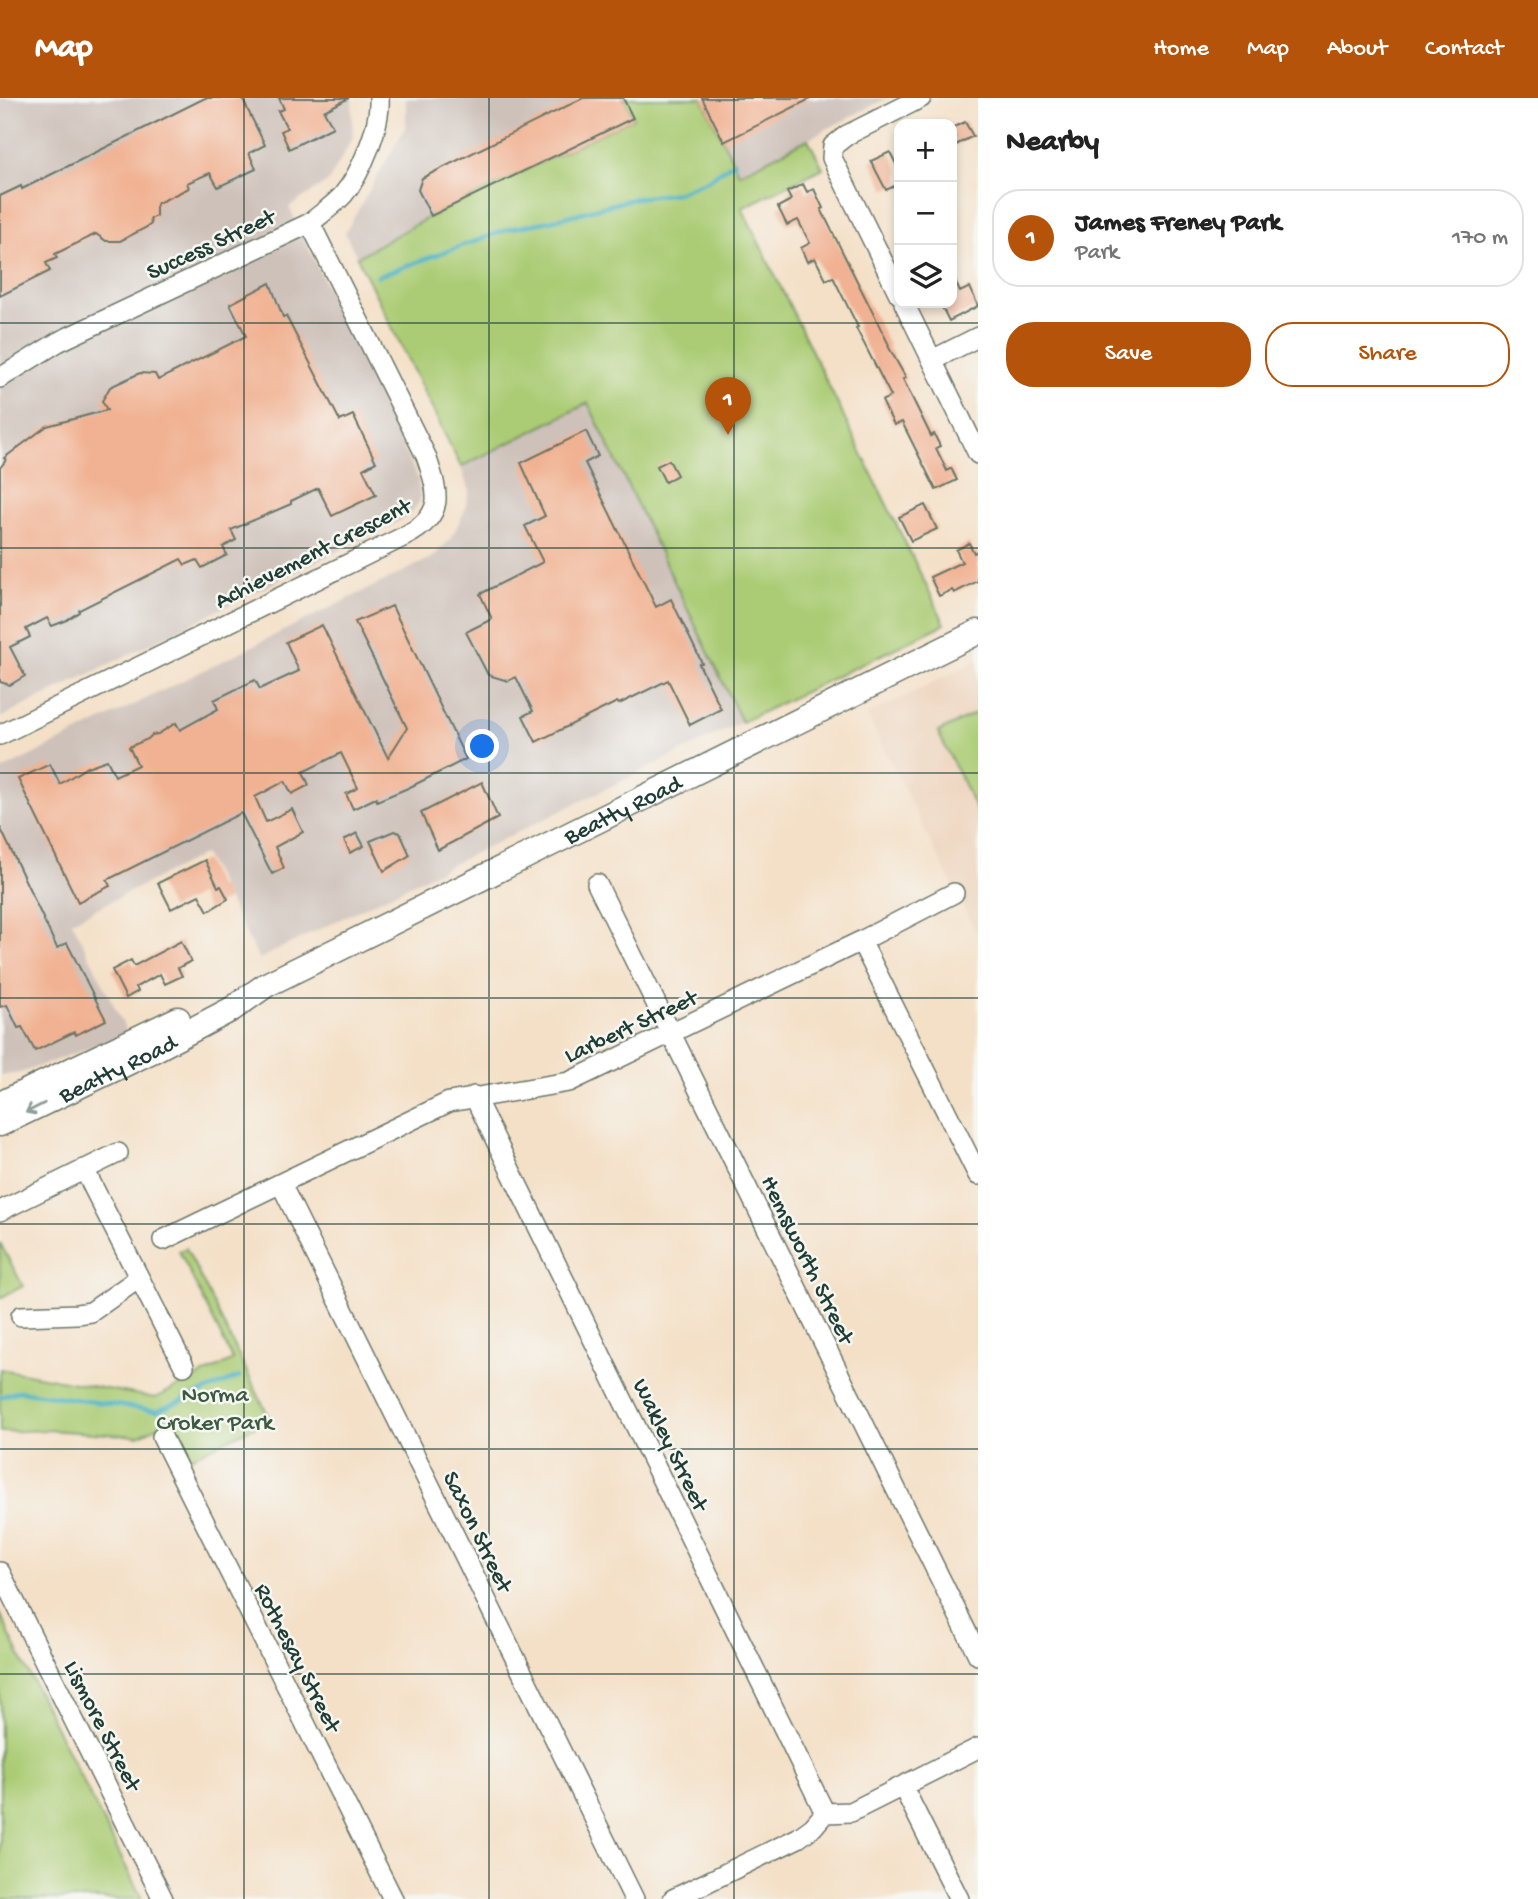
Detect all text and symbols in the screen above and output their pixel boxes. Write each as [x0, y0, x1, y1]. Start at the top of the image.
text: Map [35, 30, 92, 68]
text: Home [1153, 35, 1209, 64]
text: Map [1247, 35, 1289, 64]
text: About [1327, 35, 1387, 64]
text: Contact [1425, 35, 1503, 64]
map controls [894, 119, 957, 308]
button: + [894, 119, 957, 182]
text: Nearby [1006, 126, 1099, 161]
button: − [894, 182, 957, 245]
street label: Success Street [143, 203, 282, 289]
text: James Freney Park [1075, 209, 1281, 240]
text: 1 [1026, 225, 1036, 252]
text: 170 m [1452, 225, 1508, 252]
text: Park [1075, 240, 1119, 267]
button: layers [894, 245, 957, 308]
button: Save [1006, 322, 1251, 387]
button: Share [1265, 322, 1510, 387]
pin: 1 [705, 377, 751, 435]
street label: Achievement Crescent [211, 492, 419, 617]
your location [465, 729, 499, 763]
street label: Beatty Road [559, 769, 689, 853]
street label: Larbert Street [560, 984, 705, 1072]
street label: Beatty Road [54, 1029, 184, 1112]
one-way arrow [25, 1102, 46, 1116]
street label: Hemsworth Street [753, 1172, 860, 1352]
street label: Wakley Street [624, 1375, 714, 1518]
park label: Norma Croker Park [157, 1382, 276, 1439]
street label: Saxon Street [434, 1467, 518, 1600]
street label: Rothesay Street [246, 1579, 347, 1740]
street label: Lismore Street [56, 1656, 147, 1799]

